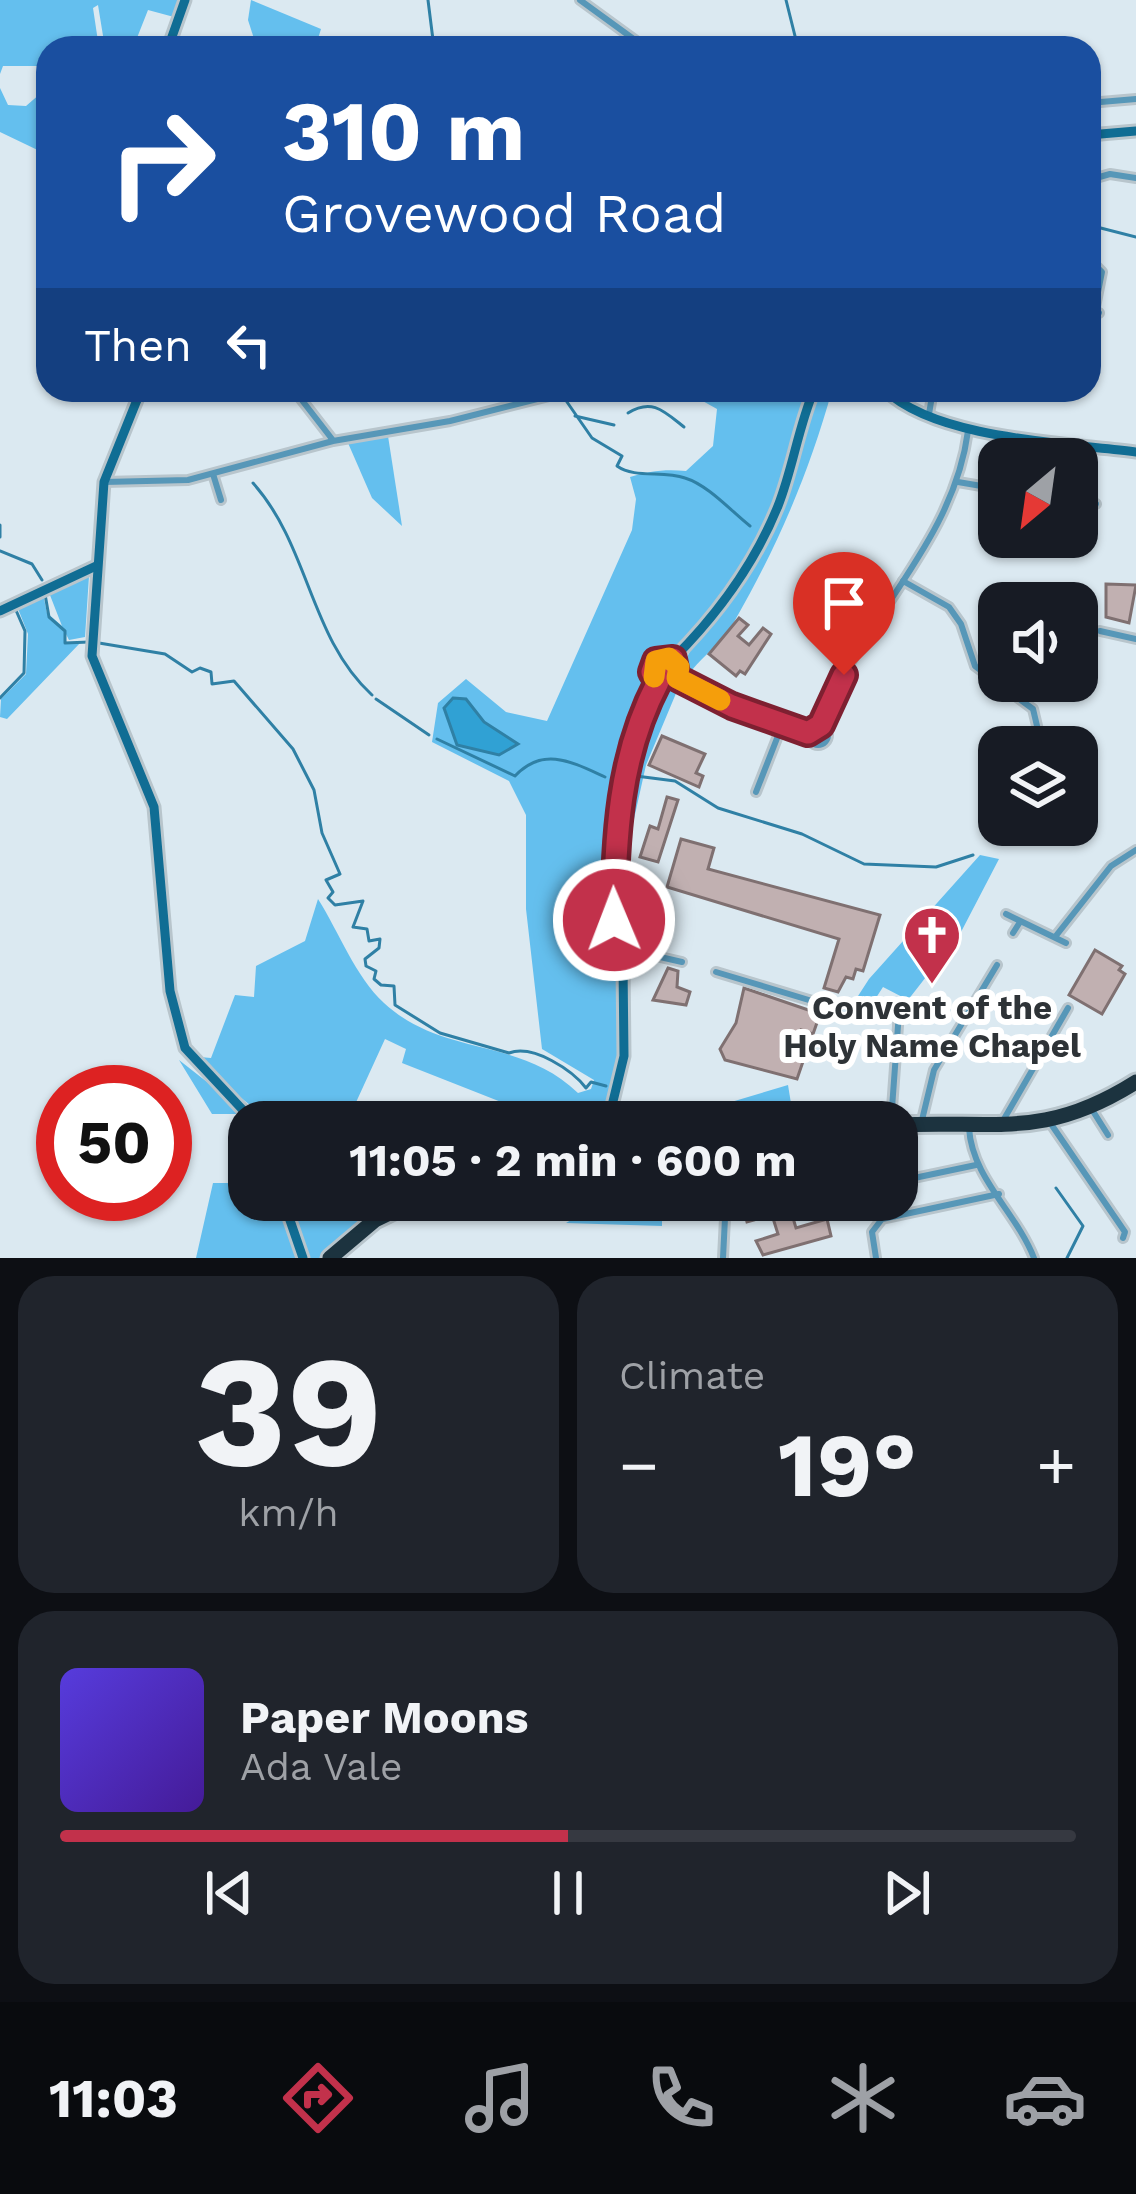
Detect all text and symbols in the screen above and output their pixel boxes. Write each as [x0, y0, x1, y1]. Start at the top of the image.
text: 310 m [282, 82, 525, 180]
icon: right [84, 84, 240, 240]
text: Grovewood Road [282, 182, 726, 245]
icon: left [216, 312, 282, 378]
text: Then [84, 319, 192, 372]
north arrow [978, 438, 1098, 558]
map controls [978, 438, 1098, 846]
pin [793, 552, 895, 675]
icon: arrive [811, 570, 877, 636]
button: sound [978, 582, 1098, 702]
button: layers [978, 726, 1098, 846]
position arrow [551, 857, 677, 983]
church icon: Convent of the Holy Name Chapel [901, 904, 963, 986]
place label: Convent of the Holy Name Chapel [783, 988, 1081, 1065]
speed limit sign: 50 [36, 1065, 192, 1221]
text: 11:05 · 2 min · 600 m [349, 1134, 797, 1187]
text: 39 [194, 1320, 383, 1503]
text: Climate [619, 1353, 765, 1398]
text: 19° [778, 1412, 917, 1518]
text: − [619, 1427, 659, 1504]
text: + [1036, 1427, 1076, 1504]
text: km/h [238, 1490, 339, 1535]
text: Paper Moons [240, 1691, 529, 1744]
text: Ada Vale [240, 1744, 402, 1789]
icon: previous [196, 1860, 262, 1926]
icon: pause [535, 1860, 601, 1926]
icon: next [874, 1860, 940, 1926]
icon: directions [276, 2056, 360, 2140]
icon: music [458, 2056, 542, 2140]
icon: phone [639, 2056, 723, 2140]
icon: climate [821, 2056, 905, 2140]
icon: car [1003, 2056, 1087, 2140]
text: 11:03 [49, 2067, 178, 2130]

